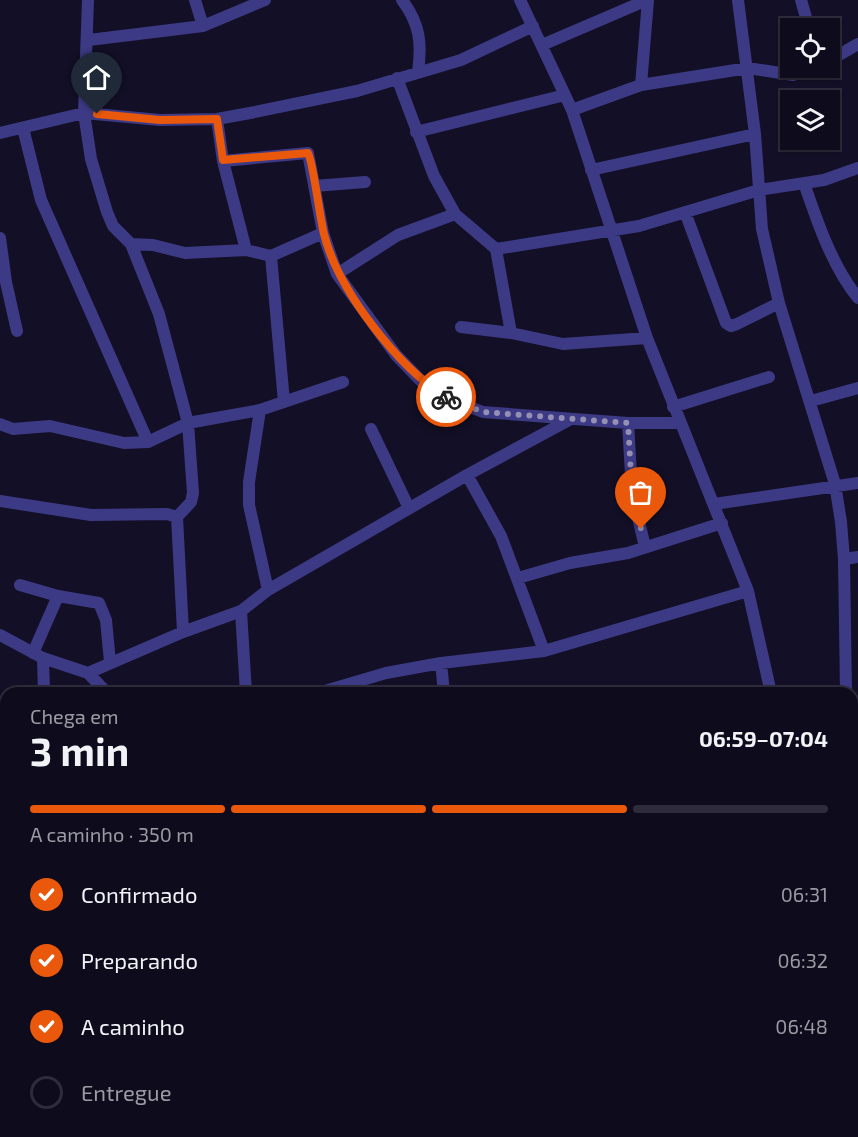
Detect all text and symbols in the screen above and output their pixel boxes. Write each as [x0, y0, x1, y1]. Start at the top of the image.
map controls [780, 18, 840, 150]
button: locate [780, 18, 840, 78]
pin [71, 52, 122, 114]
icon: home [80, 61, 113, 94]
button: layers [780, 90, 840, 150]
courier [416, 367, 476, 427]
icon: bike [430, 381, 463, 414]
pin [615, 467, 666, 529]
icon: bag [624, 476, 657, 509]
text: Chega em [30, 704, 119, 728]
text: 06:59–07:04 [699, 725, 828, 751]
text: 3 min [30, 727, 129, 774]
text: A caminho · 350 m [30, 822, 194, 846]
icon: check [30, 878, 63, 911]
text: Confirmado [81, 881, 197, 907]
text: 06:31 [781, 882, 828, 906]
icon: check [30, 944, 63, 977]
text: Preparando [81, 947, 198, 973]
text: 06:32 [777, 948, 828, 972]
icon: check [30, 1010, 63, 1043]
text: A caminho [81, 1013, 185, 1039]
text: 06:48 [775, 1014, 828, 1038]
text: Entregue [81, 1079, 171, 1105]

